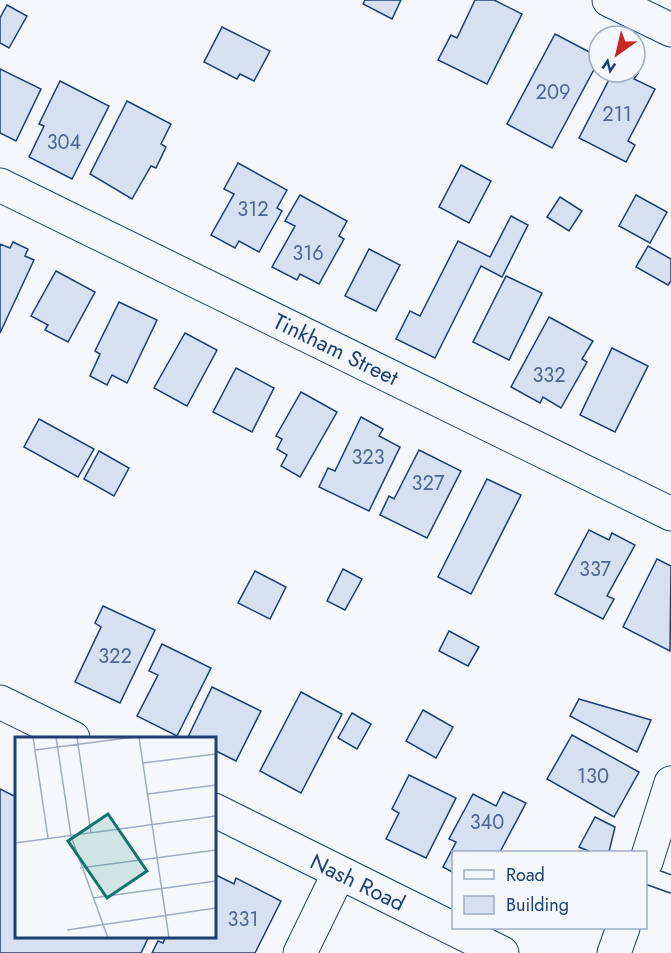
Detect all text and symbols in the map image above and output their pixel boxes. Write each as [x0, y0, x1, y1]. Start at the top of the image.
north arrow [587, 24, 647, 84]
text: N [597, 53, 621, 79]
house number: 209 [536, 78, 570, 107]
house number: 211 [602, 100, 632, 129]
house number: 304 [47, 128, 82, 157]
house number: 312 [237, 195, 269, 224]
house number: 316 [292, 239, 324, 268]
street label: Tinkham Street [268, 305, 405, 393]
house number: 332 [532, 361, 566, 390]
house number: 323 [351, 443, 385, 472]
house number: 327 [412, 469, 445, 498]
house number: 337 [579, 555, 612, 584]
house number: 322 [98, 642, 132, 671]
inset map [15, 737, 216, 938]
house number: 130 [577, 762, 609, 791]
house number: 340 [470, 808, 504, 837]
street label: Nash Road [305, 845, 411, 919]
legend [452, 851, 647, 929]
text: Road [506, 862, 545, 888]
text: Building [506, 892, 569, 918]
house number: 331 [228, 905, 258, 934]

